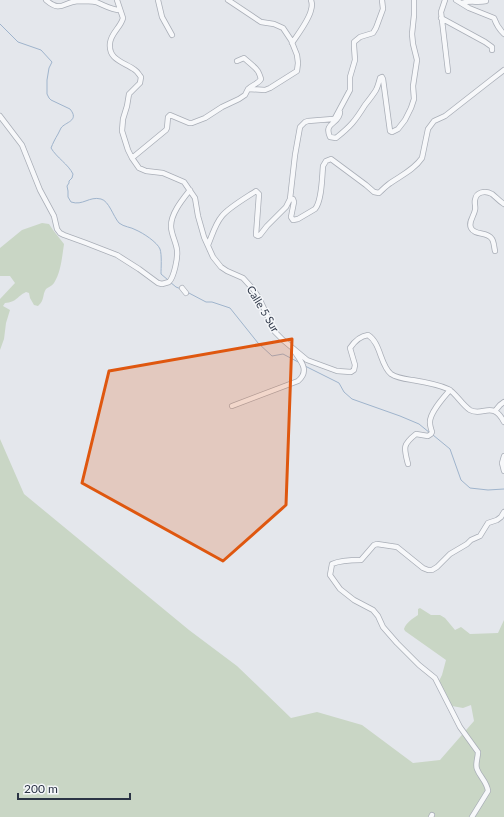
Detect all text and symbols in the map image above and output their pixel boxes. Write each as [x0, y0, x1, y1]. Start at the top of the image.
street label: Calle 5 Sur [245, 283, 282, 334]
scale bar [18, 775, 130, 801]
text: 200 m [24, 781, 58, 796]

